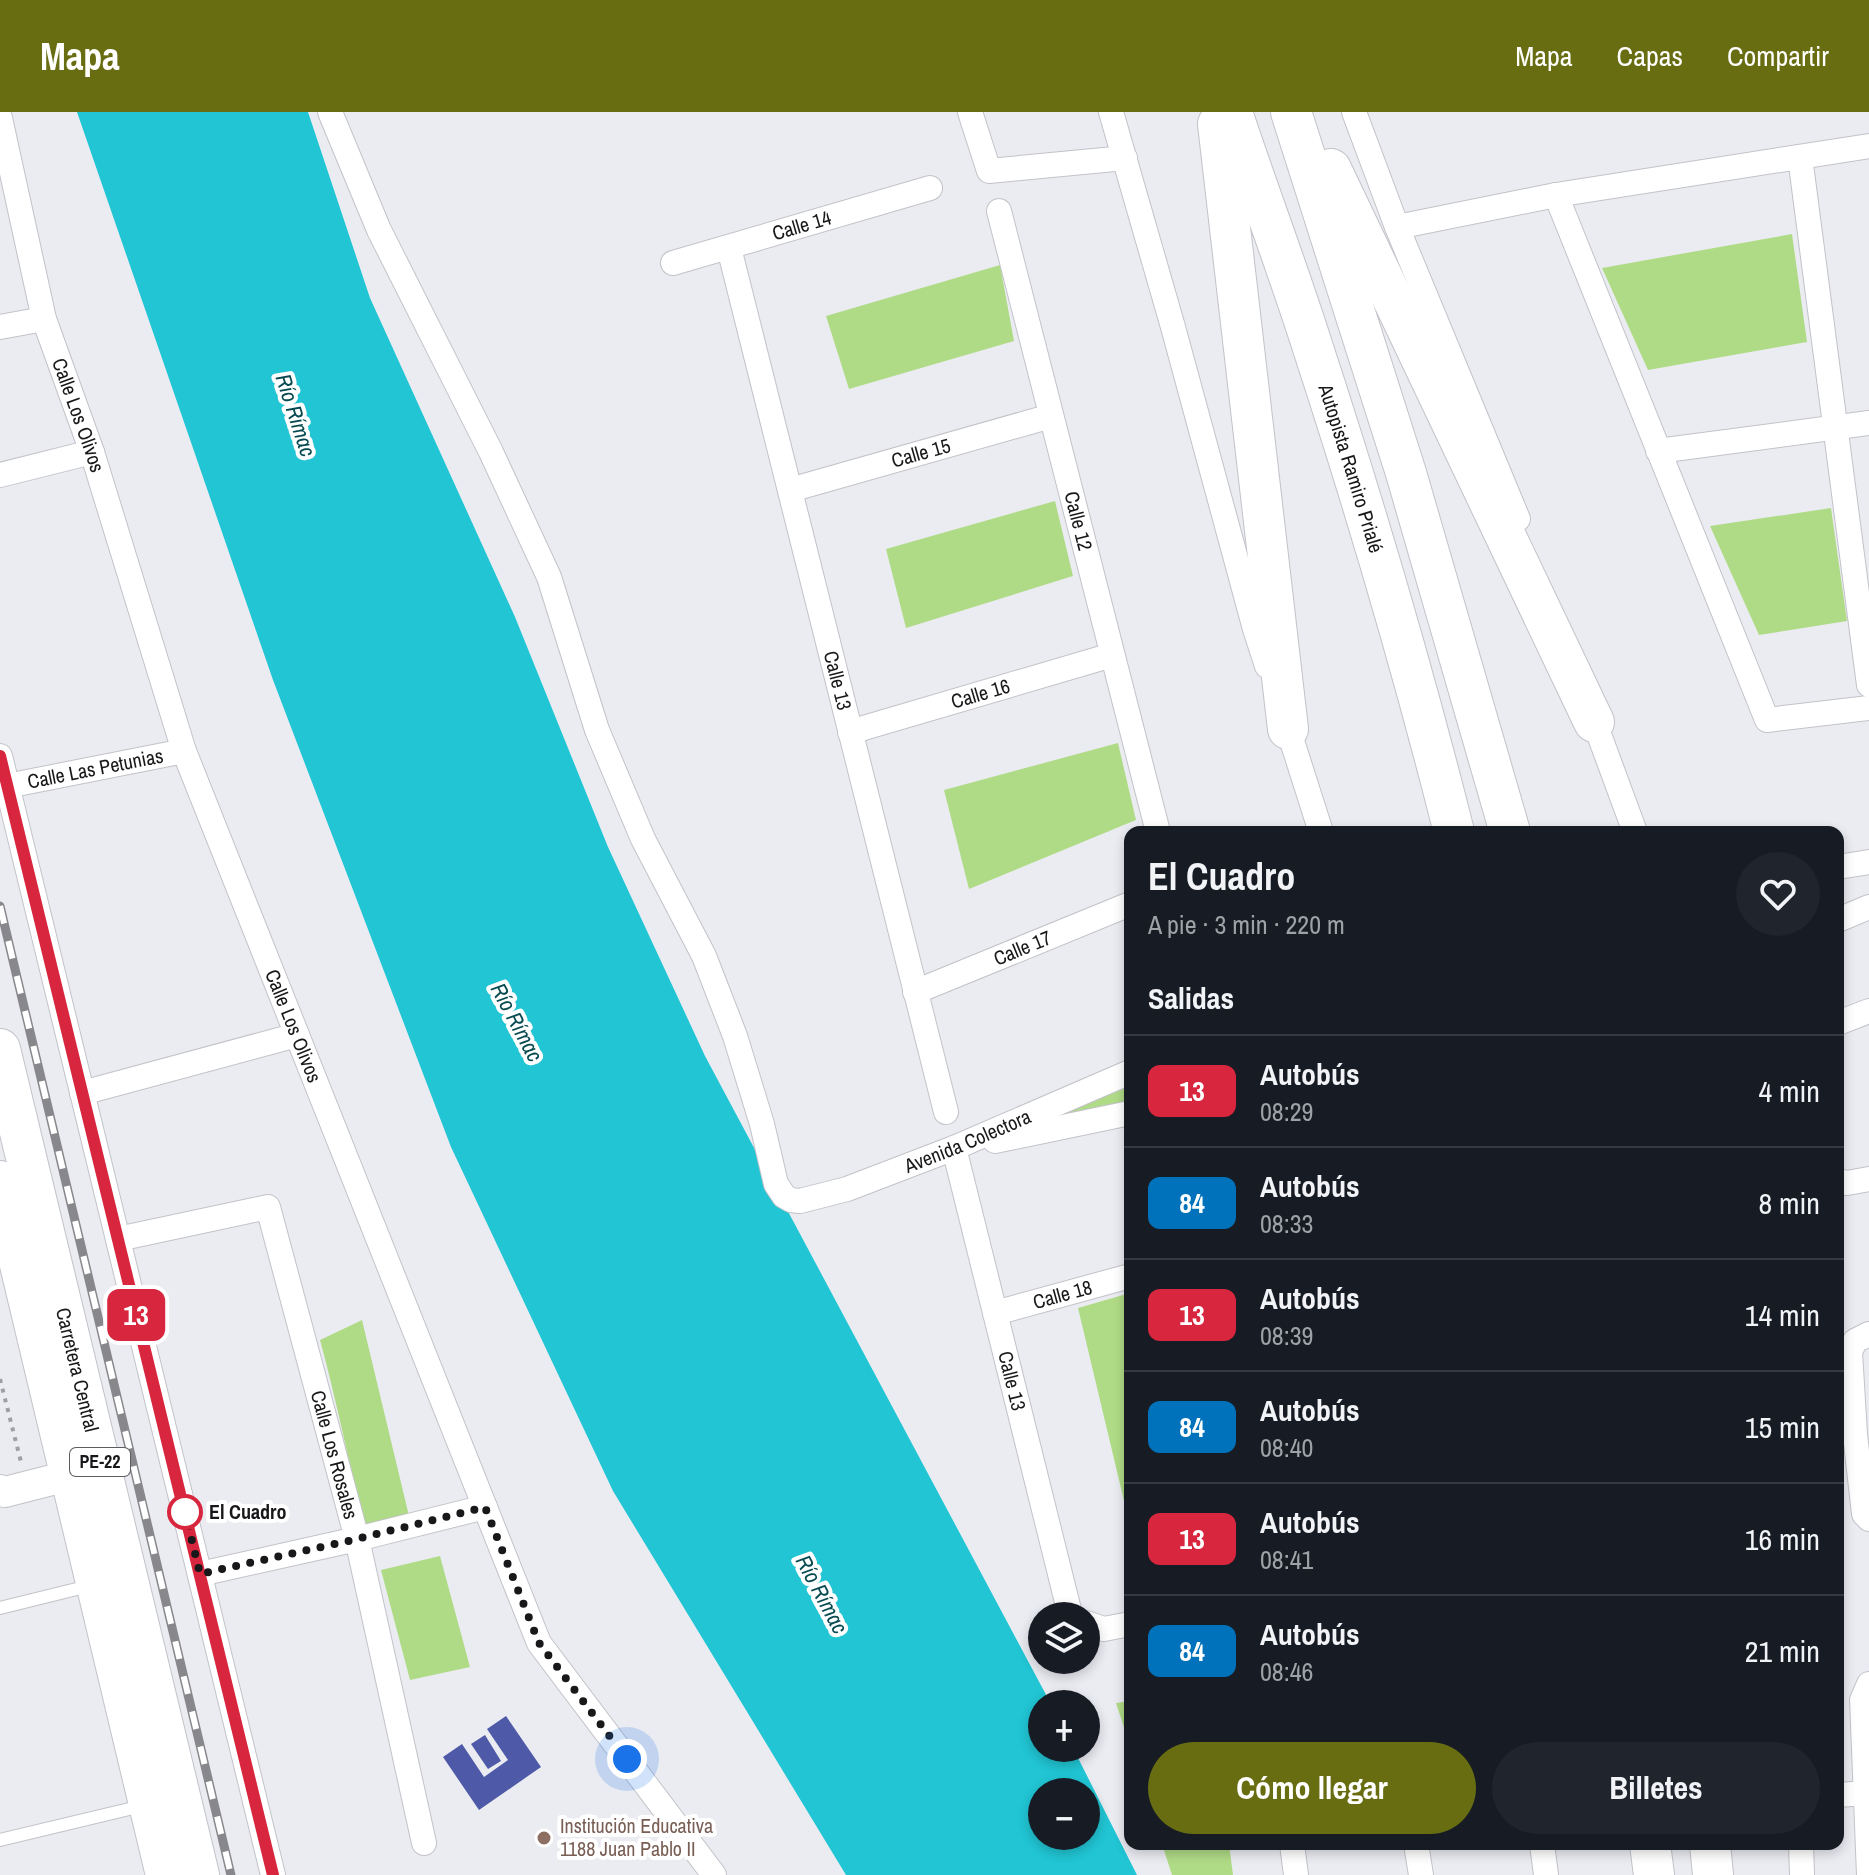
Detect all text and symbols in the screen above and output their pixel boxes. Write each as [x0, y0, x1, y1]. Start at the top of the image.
text: Mapa [40, 31, 120, 82]
text: Mapa [1515, 37, 1573, 75]
text: Capas [1617, 37, 1683, 75]
text: Compartir [1727, 37, 1829, 75]
street label: Calle 14 [769, 204, 834, 246]
street label: Calle Los Olivos [46, 354, 111, 475]
water label: Río Rímac [269, 370, 323, 460]
street label: Autopista Ramiro Prialé [1312, 380, 1390, 556]
street label: Calle 15 [888, 431, 953, 474]
street label: Calle 12 [1058, 488, 1099, 553]
street label: Calle 13 [818, 648, 859, 713]
street label: Calle 16 [948, 672, 1013, 715]
street label: Calle Las Petunias [25, 741, 165, 795]
text: El Cuadro [1148, 851, 1295, 902]
button: heart [1736, 852, 1820, 936]
text: A pie · 3 min · 220 m [1148, 907, 1345, 942]
street label: Calle 17 [989, 924, 1055, 971]
street label: Calle Los Olivos [259, 965, 329, 1086]
water label: Río Rímac [484, 977, 550, 1067]
text: Salidas [1148, 978, 1234, 1018]
text: Autobús [1260, 1054, 1360, 1094]
text: 4 min [1758, 1071, 1820, 1111]
text: 13 [1179, 1072, 1205, 1110]
text: 08:29 [1260, 1094, 1313, 1129]
street label: Avenida Colectora [899, 1102, 1035, 1179]
text: Autobús [1260, 1166, 1360, 1206]
text: 8 min [1758, 1183, 1820, 1223]
text: 84 [1179, 1184, 1205, 1222]
text: 08:33 [1260, 1206, 1313, 1241]
street label: Calle 18 [1030, 1273, 1095, 1315]
text: Autobús [1260, 1278, 1360, 1318]
line badge: 13 [100, 1289, 172, 1341]
text: 14 min [1745, 1295, 1820, 1335]
text: 13 [123, 1296, 149, 1334]
text: 13 [1179, 1296, 1205, 1334]
street label: Carretera Central [50, 1305, 106, 1434]
text: 08:39 [1260, 1318, 1313, 1353]
street label: Calle 13 [992, 1348, 1033, 1413]
street label: Calle Los Rosales [305, 1387, 365, 1522]
text: Autobús [1260, 1390, 1360, 1430]
text: 15 min [1745, 1407, 1820, 1447]
text: 84 [1179, 1408, 1205, 1446]
text: 08:40 [1260, 1430, 1313, 1465]
road number: PE-22 [70, 1448, 130, 1476]
marker: El Cuadro [168, 1495, 202, 1529]
place label: El Cuadro [209, 1498, 286, 1525]
text: Autobús [1260, 1502, 1360, 1542]
text: 16 min [1745, 1519, 1820, 1559]
text: 13 [1179, 1520, 1205, 1558]
text: 08:41 [1260, 1542, 1313, 1577]
water label: Río Rímac [789, 1549, 855, 1639]
map controls [1028, 1602, 1100, 1850]
button: layers [1028, 1602, 1100, 1674]
text: Autobús [1260, 1614, 1360, 1654]
text: 21 min [1745, 1631, 1820, 1671]
text: 84 [1179, 1632, 1205, 1670]
text: 08:46 [1260, 1654, 1313, 1689]
button: + [1028, 1690, 1100, 1762]
your location [607, 1739, 647, 1779]
button: Cómo llegar [1148, 1742, 1476, 1834]
button: Billetes [1492, 1742, 1820, 1834]
button: − [1028, 1778, 1100, 1850]
place label: Institución Educativa 1188 Juan Pablo II [560, 1812, 713, 1862]
marker: Institución Educativa 1188 Juan Pablo II [535, 1829, 553, 1847]

